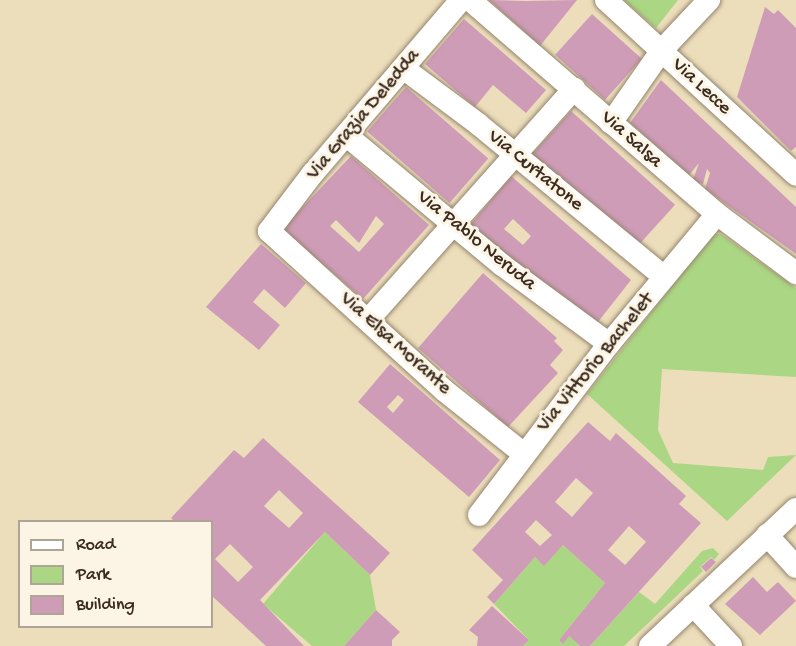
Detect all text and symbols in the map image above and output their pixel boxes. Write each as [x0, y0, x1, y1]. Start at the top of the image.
street label: Via Grazia Deledda [302, 45, 426, 185]
street label: Via Lecce [666, 53, 736, 121]
street label: Via Salsa [595, 106, 667, 174]
street label: Via Curtatone [482, 125, 588, 217]
street label: Via Pablo Neruda [412, 186, 540, 296]
street label: Via Elsa Morante [334, 288, 456, 400]
street label: Via Vittorio Bachelet [533, 289, 659, 437]
legend [18, 520, 213, 628]
text: Road [76, 535, 115, 556]
text: Park [76, 565, 110, 586]
text: Building [76, 595, 135, 616]

